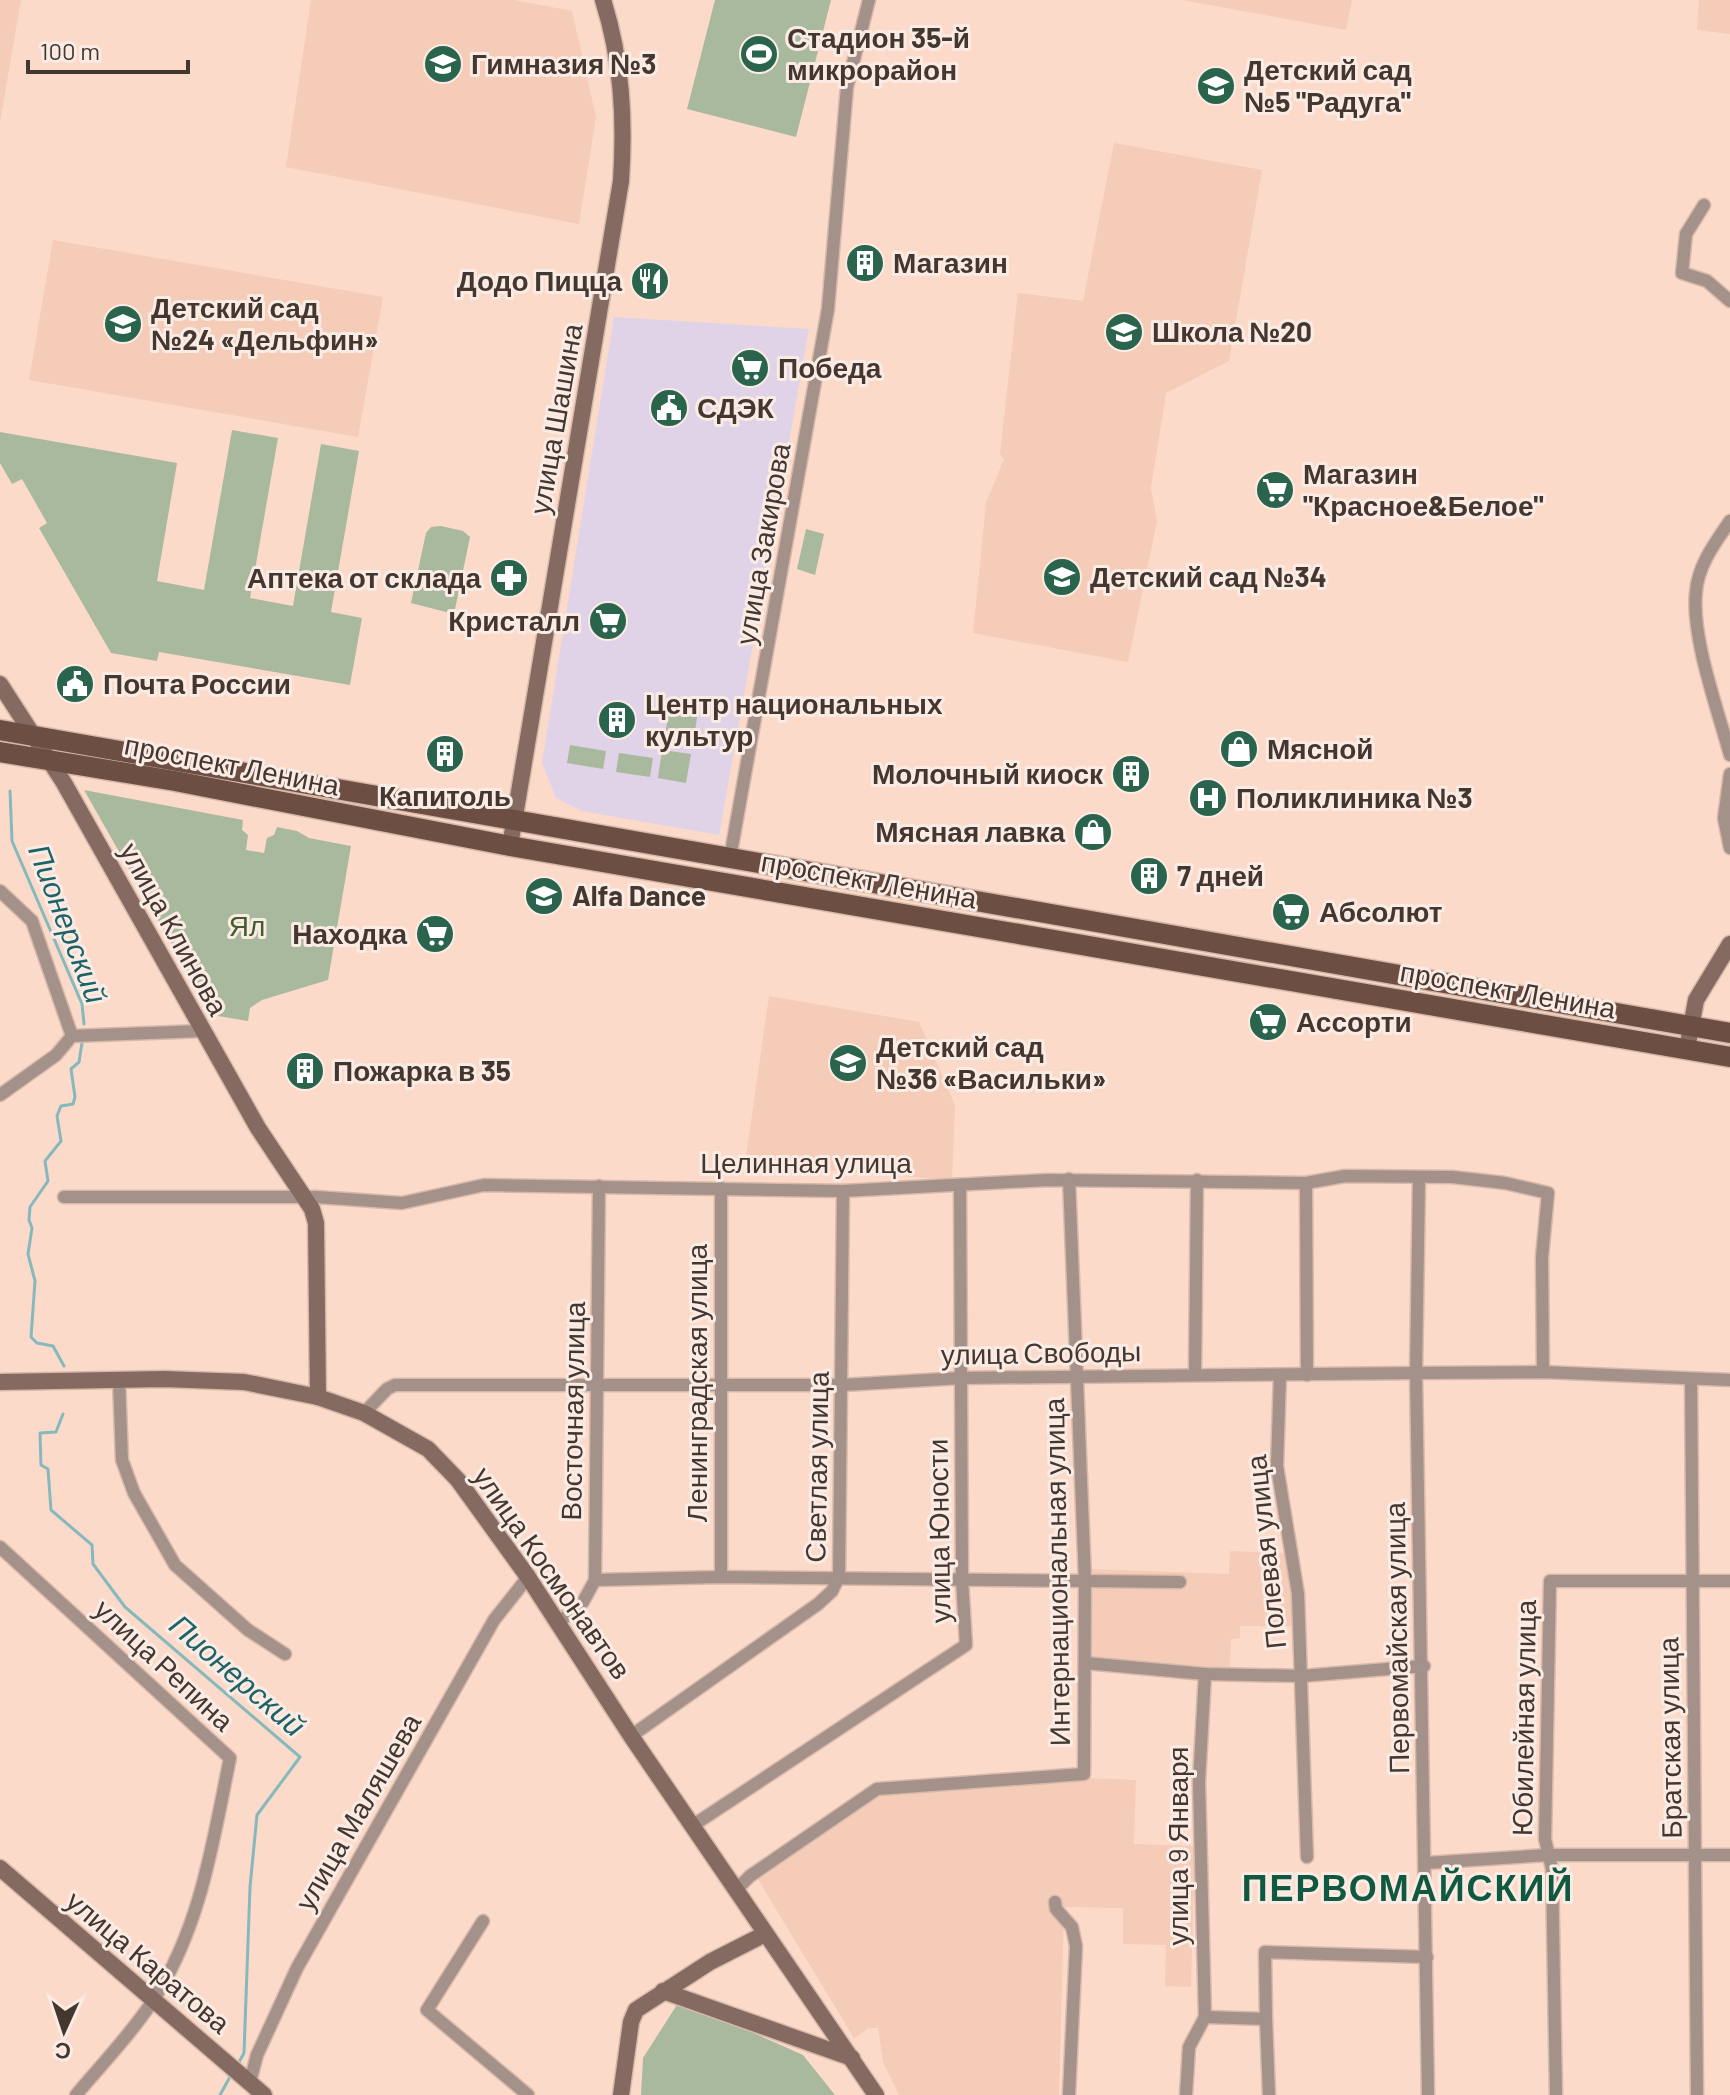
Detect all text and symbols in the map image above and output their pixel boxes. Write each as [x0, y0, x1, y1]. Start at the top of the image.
place label: Стадион 35-й микрорайон [787, 20, 970, 86]
scale bar [28, 24, 188, 74]
sports icon: Стадион 35-й микрорайон [738, 33, 780, 75]
text: 100 m [40, 36, 100, 65]
school or university icon: Гимназия №3 [422, 43, 464, 85]
place label: Гимназия №3 [471, 46, 656, 80]
place label: Детский сад №5 "Радуга" [1244, 52, 1412, 118]
school or university icon: Детский сад №5 "Радуга" [1195, 65, 1237, 107]
building icon: Магазин [844, 242, 886, 284]
place label: Магазин [893, 245, 1008, 279]
restaurant icon: Додо Пицца [629, 260, 671, 302]
place label: Додо Пицца [457, 263, 622, 297]
place label: Детский сад №24 «Дельфин» [151, 290, 378, 356]
school or university icon: Детский сад №24 «Дельфин» [102, 303, 144, 345]
school or university icon: Школа №20 [1103, 311, 1145, 353]
place label: Школа №20 [1152, 314, 1312, 348]
street label: улица Шашина [522, 320, 589, 517]
supermarket icon: Победа [729, 347, 771, 389]
place label: Победа [778, 350, 882, 384]
public building icon: СДЭК [648, 387, 690, 429]
place label: СДЭК [697, 390, 775, 424]
street label: улица Закирова [728, 440, 797, 647]
place label: Магазин "Красное&Белое" [1303, 456, 1544, 522]
supermarket icon: Магазин "Красное&Белое" [1254, 469, 1296, 511]
school or university icon: Детский сад №34 [1041, 556, 1083, 598]
pharmacy icon: Аптека от склада [488, 557, 530, 599]
place label: Детский сад №34 [1090, 559, 1327, 593]
place label: Аптека от склада [247, 560, 481, 594]
supermarket icon: Кристалл [587, 600, 629, 642]
place label: Кристалл [448, 603, 580, 637]
public building icon: Почта России [54, 663, 96, 705]
place label: Почта России [103, 666, 291, 700]
place label: Центр национальных культур [645, 686, 943, 752]
building icon: Центр национальных культур [596, 699, 638, 741]
street label: проспект Ленина [122, 727, 343, 802]
shop icon: Мясной [1218, 728, 1260, 770]
place label: Мясной [1267, 731, 1373, 765]
building icon: Капитоль [424, 733, 466, 775]
building icon: Молочный киоск [1110, 753, 1152, 795]
place label: Молочный киоск [872, 756, 1104, 790]
hospital icon: Поликлиника №3 [1187, 777, 1229, 819]
place label: Капитоль [379, 778, 511, 812]
place label: Поликлиника №3 [1236, 780, 1473, 814]
shop icon: Мясная лавка [1072, 811, 1114, 853]
place label: Мясная лавка [875, 814, 1065, 848]
street label: улица Клинова [113, 836, 236, 1021]
water label: Пионерский [22, 839, 116, 1008]
street label: проспект Ленина [759, 843, 980, 915]
building icon: 7 дней [1128, 855, 1170, 897]
place label: 7 дней [1177, 858, 1264, 892]
school or university icon: Alfa Dance [523, 875, 565, 917]
place label: Alfa Dance [572, 878, 706, 912]
supermarket icon: Абсолют [1270, 891, 1312, 933]
place label: Абсолют [1319, 894, 1442, 928]
park label: Ял [229, 908, 265, 942]
supermarket icon: Находка [414, 913, 456, 955]
place label: Находка [292, 916, 407, 950]
street label: проспект Ленина [1398, 953, 1619, 1025]
supermarket icon: Ассорти [1247, 1001, 1289, 1043]
place label: Ассорти [1296, 1004, 1412, 1038]
place label: Детский сад №36 «Васильки» [876, 1029, 1106, 1095]
school or university icon: Детский сад №36 «Васильки» [827, 1042, 869, 1084]
building icon: Пожарка в 35 [284, 1050, 326, 1092]
place label: Пожарка в 35 [333, 1053, 511, 1087]
street label: Целинная улица [700, 1145, 912, 1179]
street label: Ленинградская улица [679, 1243, 713, 1522]
street label: Восточная улица [553, 1301, 591, 1521]
street label: улица Свободы [941, 1333, 1141, 1371]
street label: Светлая улица [797, 1371, 835, 1563]
street label: Интернациональная улица [1036, 1397, 1076, 1746]
street label: улица Юности [919, 1439, 957, 1623]
street label: Полевая улица [1238, 1453, 1292, 1651]
street label: улица Космонавтов [467, 1460, 639, 1685]
street label: Первомайская улица [1377, 1501, 1415, 1774]
street label: улица Репина [88, 1591, 241, 1737]
street label: Юбилейная улица [1504, 1599, 1542, 1836]
water label: Пионерский [163, 1606, 314, 1743]
street label: Братская улица [1650, 1637, 1688, 1839]
street label: улица Маляшева [287, 1707, 427, 1916]
street label: улица 9 Января [1160, 1747, 1194, 1946]
district label: ПЕРВОМАЙСКИЙ [1242, 1865, 1574, 1908]
street label: улица Каратова [60, 1883, 238, 2040]
north arrow [24, 1991, 104, 2071]
text: С [54, 2039, 72, 2065]

